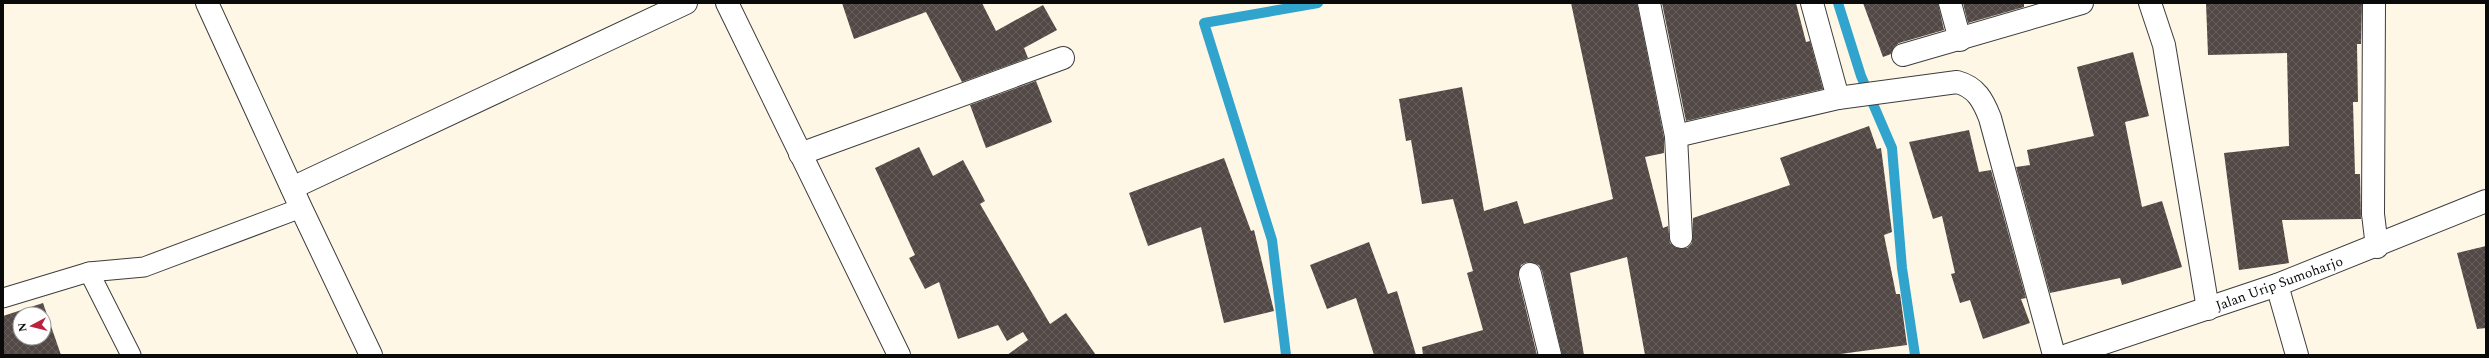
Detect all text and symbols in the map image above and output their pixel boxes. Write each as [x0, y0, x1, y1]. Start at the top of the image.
street label: Jalan Urip Sumoharjo [2213, 251, 2346, 316]
north arrow [12, 306, 52, 346]
text: N [14, 322, 32, 333]

